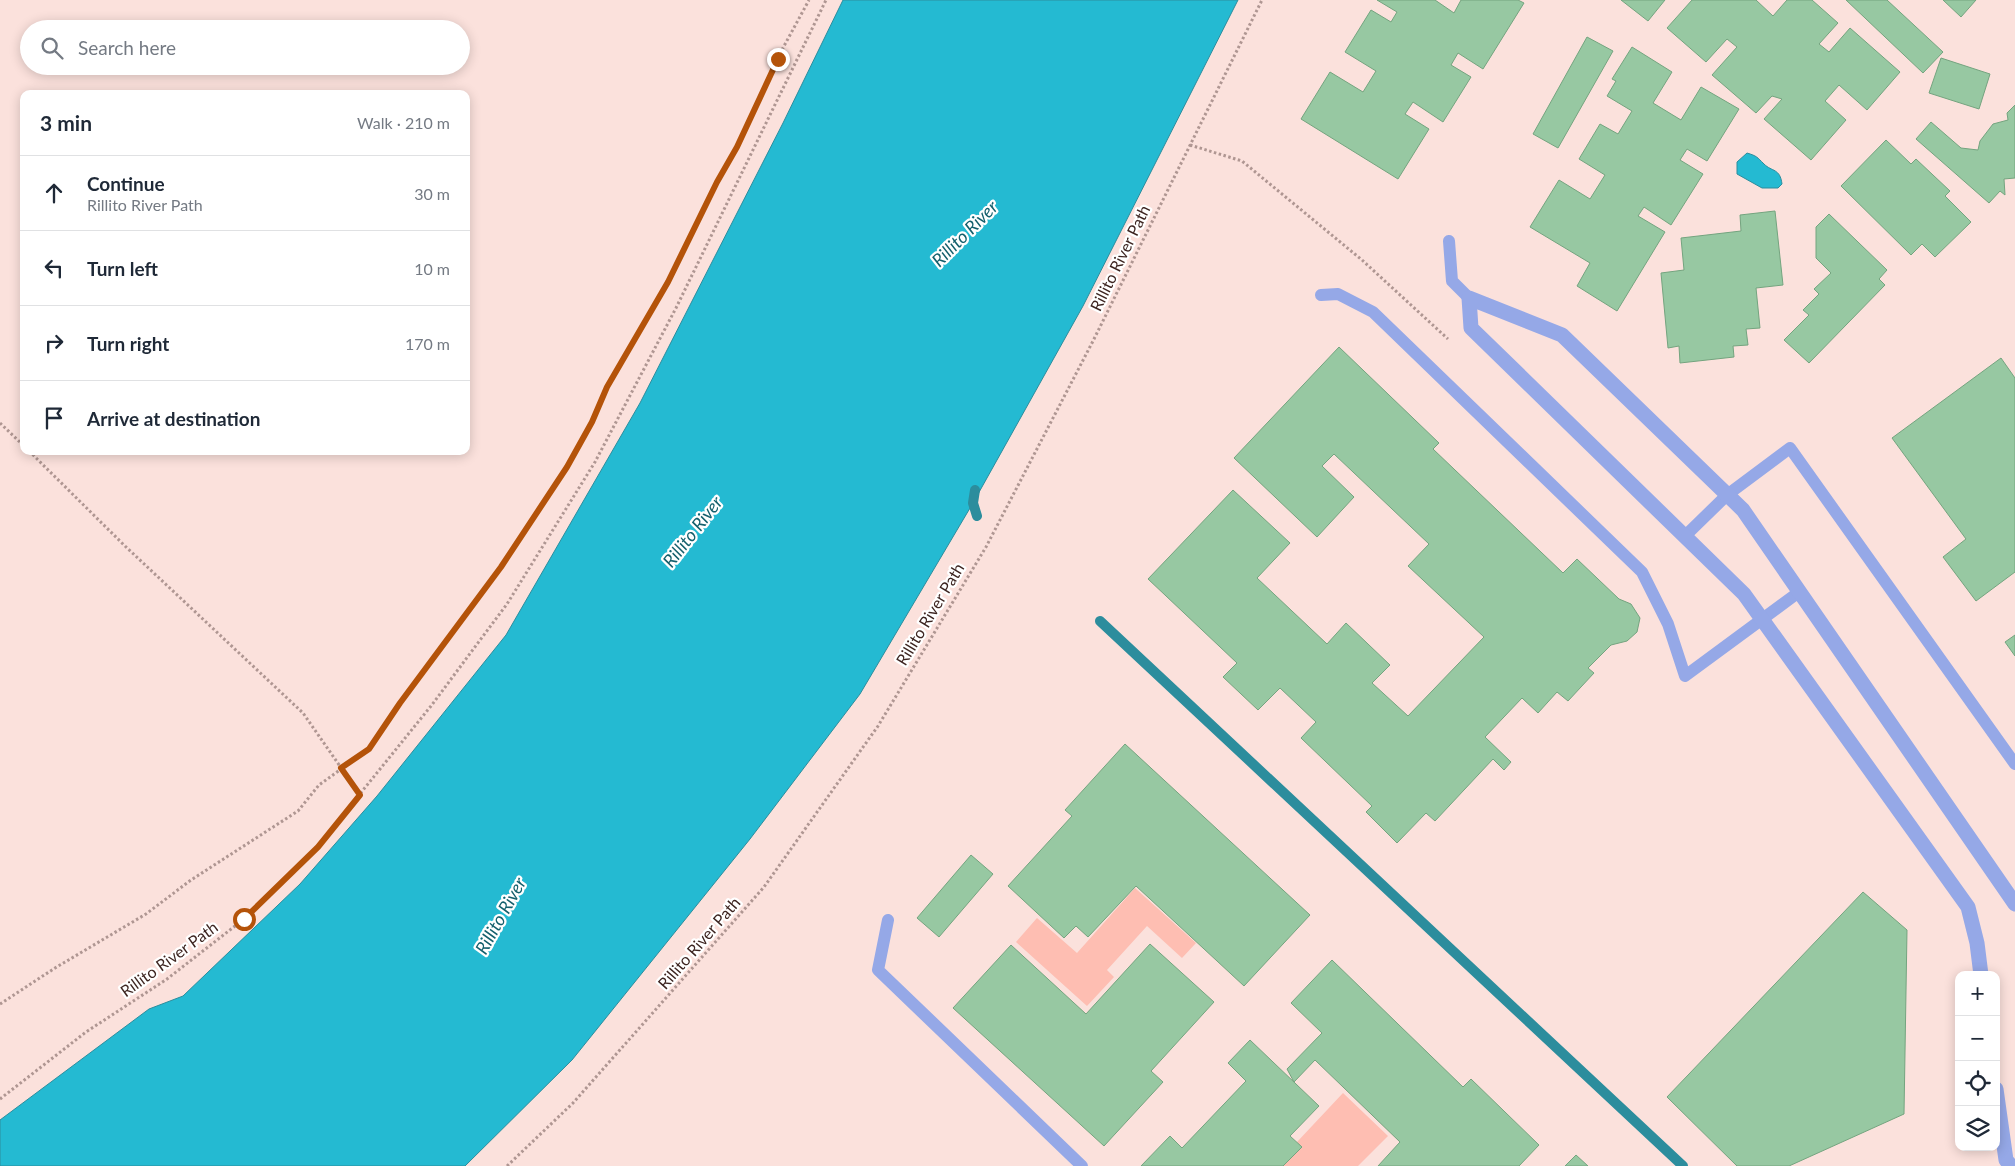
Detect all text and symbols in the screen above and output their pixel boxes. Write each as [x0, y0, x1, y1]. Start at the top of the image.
search box [20, 20, 470, 75]
icon: search [38, 34, 66, 62]
text: Search here [78, 36, 176, 59]
route end [767, 48, 790, 71]
text: 3 min [40, 110, 92, 135]
text: Walk · 210 m [357, 113, 450, 132]
text: Continue [87, 172, 165, 195]
icon: ahead [40, 179, 68, 207]
text: 30 m [414, 184, 450, 203]
text: Rillito River Path [87, 195, 203, 214]
water label: Rillito River [927, 195, 1002, 271]
street label: Rillito River Path [1086, 202, 1153, 314]
icon: left [40, 254, 68, 282]
text: Turn left [87, 257, 158, 280]
text: 10 m [414, 259, 450, 278]
icon: right [40, 329, 68, 357]
text: Turn right [87, 332, 169, 355]
text: 170 m [405, 334, 450, 353]
icon: arrive [40, 404, 68, 432]
text: Arrive at destination [87, 407, 260, 430]
water label: Rillito River [658, 491, 727, 571]
street label: Rillito River Path [892, 559, 968, 668]
water label: Rillito River [470, 873, 531, 958]
street label: Rillito River Path [654, 893, 744, 993]
route start [233, 908, 256, 931]
street label: Rillito River Path [116, 917, 221, 1000]
map controls [1955, 971, 2000, 1151]
button: + [1955, 971, 2000, 1016]
button: − [1955, 1016, 2000, 1061]
button: locate [1955, 1061, 2000, 1106]
button: layers [1955, 1106, 2000, 1151]

